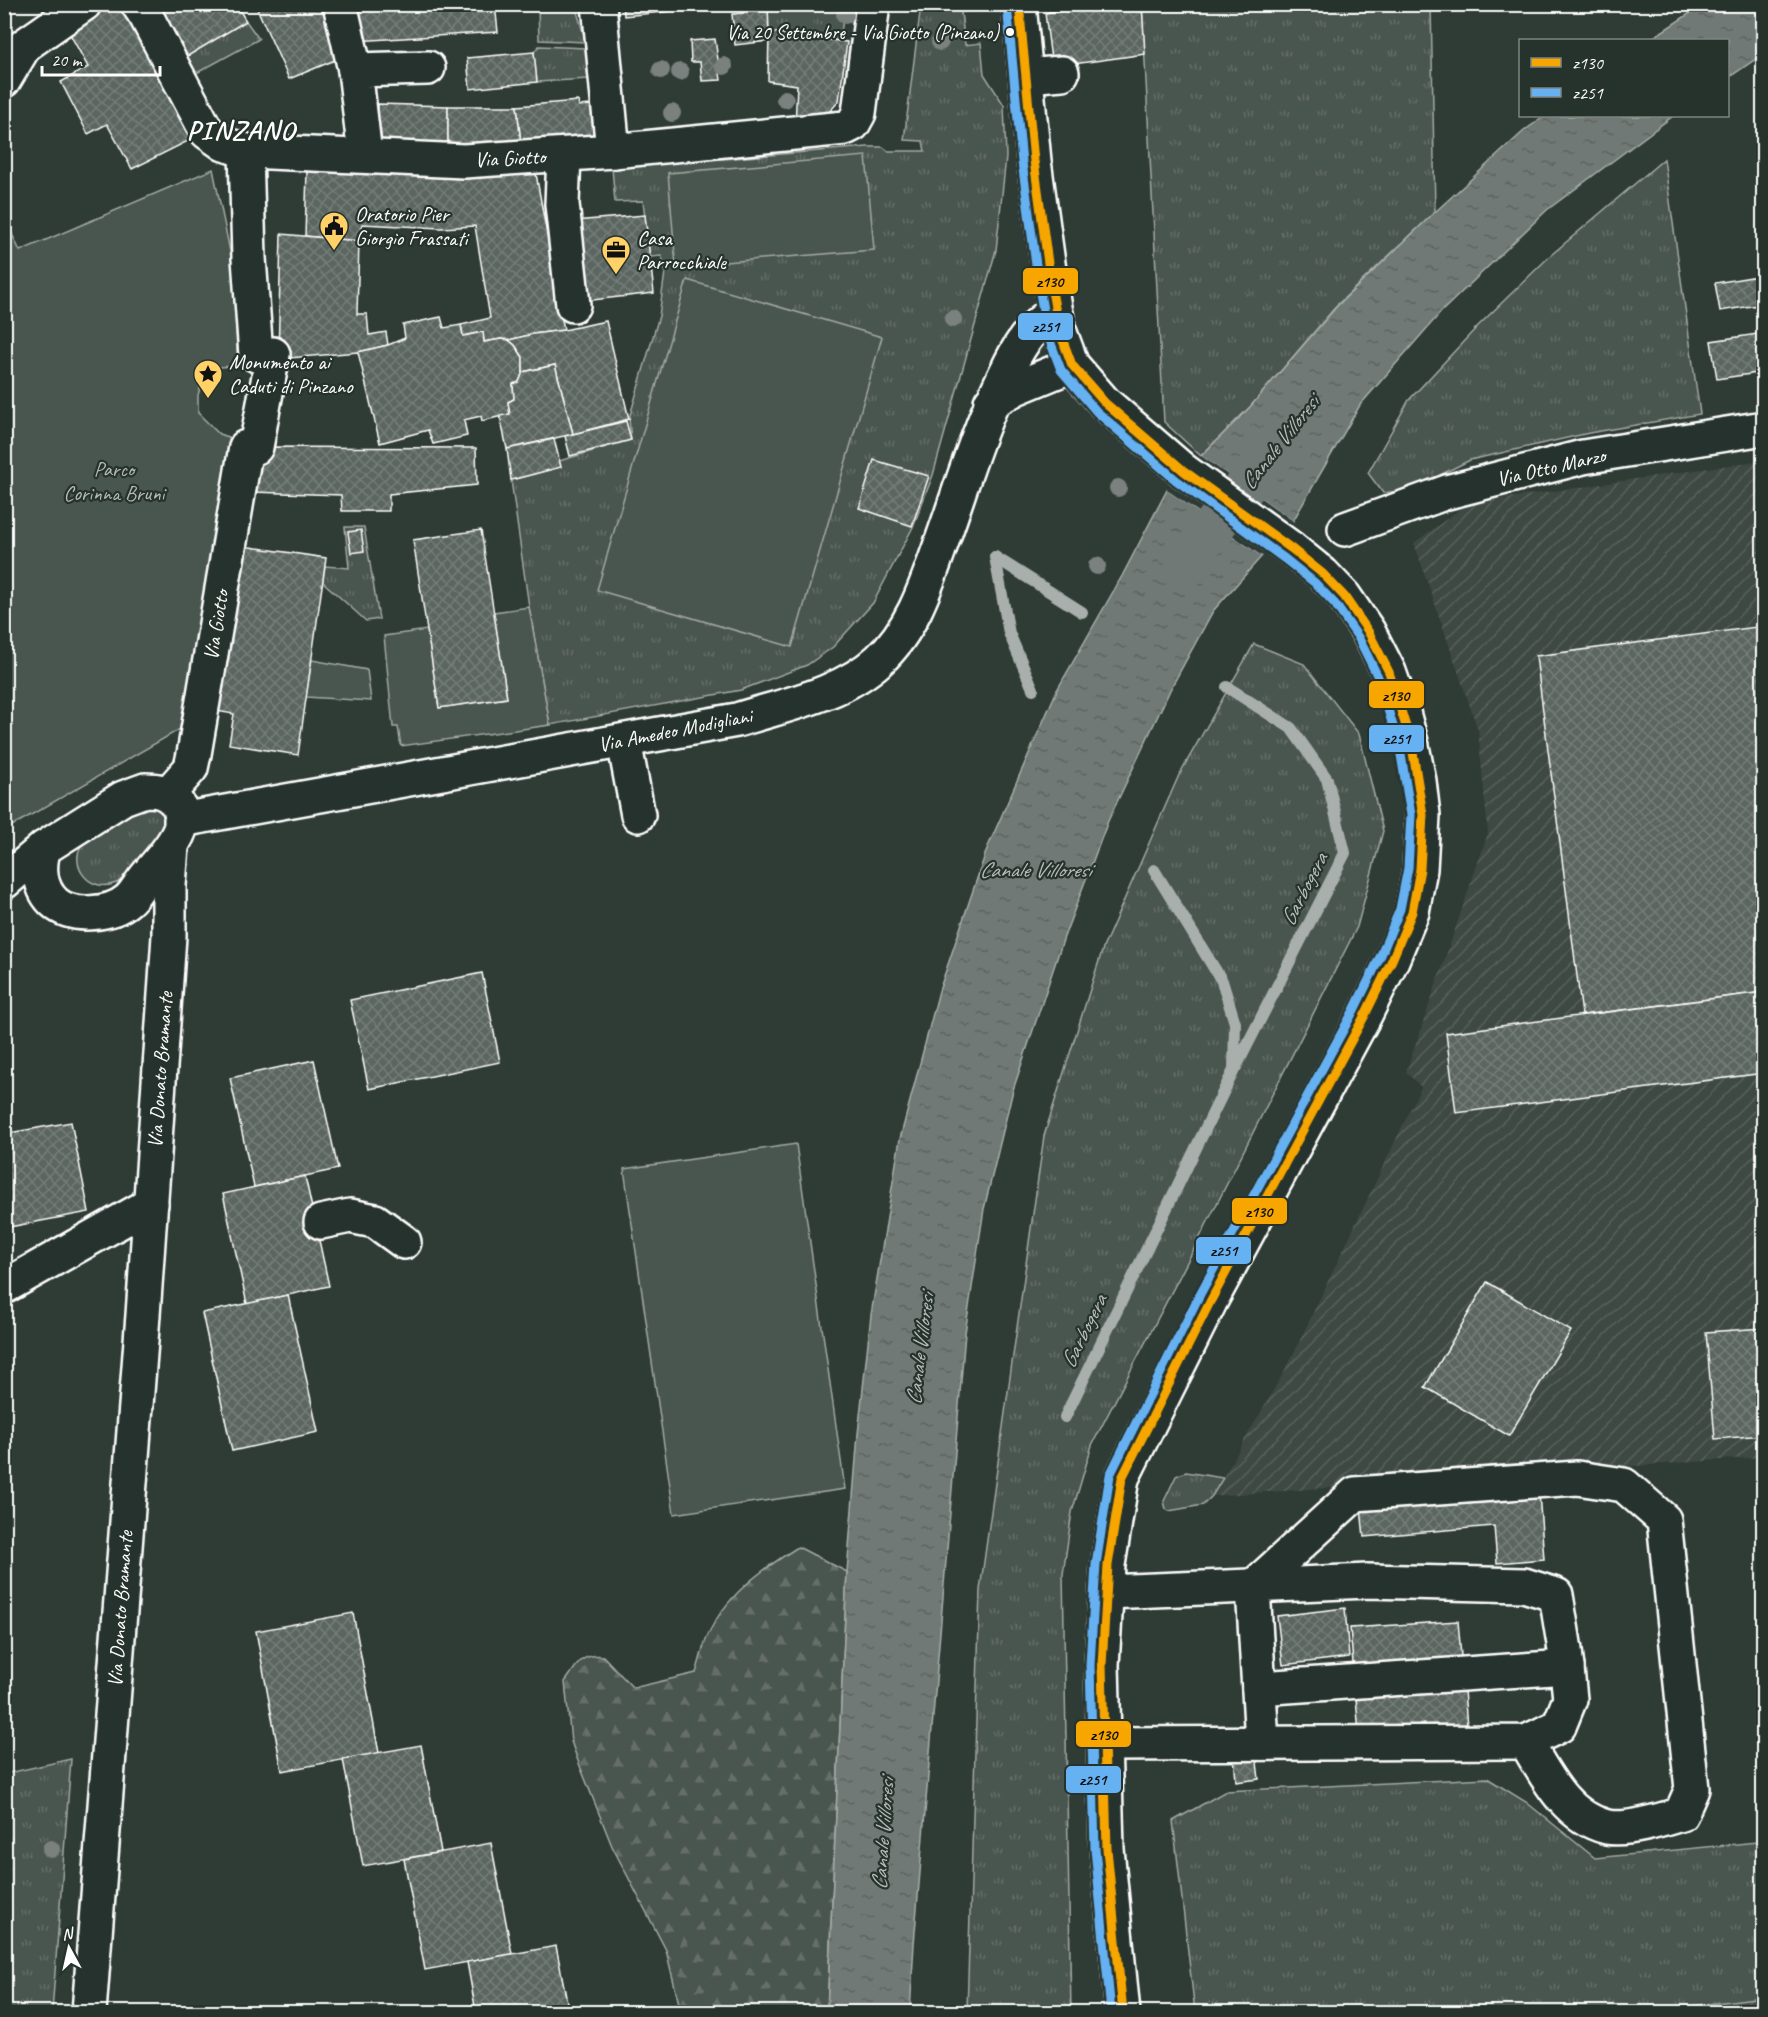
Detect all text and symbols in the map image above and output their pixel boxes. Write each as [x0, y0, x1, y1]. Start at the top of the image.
place label: Via 20 Settembre - Via Giotto (Pinzano) [726, 20, 1000, 45]
marker: Via 20 Settembre - Via Giotto (Pinzano) [1004, 26, 1016, 38]
scale bar [42, 39, 160, 77]
legend [1519, 39, 1729, 117]
text: 20 m [51, 49, 84, 71]
text: z130 [1573, 52, 1605, 74]
text: z251 [1573, 82, 1604, 104]
district label: PINZANO [187, 113, 297, 147]
street label: Via Giotto [474, 143, 549, 173]
place label: Oratorio Pier Giorgio Frassati [355, 201, 471, 251]
public building icon: Oratorio Pier Giorgio Frassati [318, 210, 350, 252]
place label: Casa Parrocchiale [637, 225, 727, 275]
office icon: Casa Parrocchiale [600, 234, 632, 276]
line badge: z130 [1022, 267, 1079, 295]
text: z130 [1037, 272, 1065, 292]
line badge: z251 [1017, 312, 1074, 341]
text: z251 [1033, 317, 1061, 337]
place label: Monumento ai Caduti di Pinzano [229, 349, 354, 399]
place icon: Monumento ai Caduti di Pinzano [192, 358, 224, 400]
water label: Canale Villoresi [1234, 385, 1329, 495]
street label: Via Otto Marzo [1494, 441, 1610, 492]
park label: Parco Corinna Bruni [63, 456, 168, 506]
street label: Via Giotto [198, 585, 235, 662]
line badge: z130 [1368, 680, 1425, 709]
text: z130 [1383, 686, 1411, 706]
street label: Via Amedeo Modigliani [596, 702, 757, 758]
line badge: z251 [1368, 724, 1425, 753]
text: z251 [1384, 729, 1412, 749]
water label: Garbogera [1274, 846, 1335, 931]
water label: Canale Villoresi [979, 856, 1097, 884]
street label: Via Donato Bramante [142, 990, 179, 1149]
line badge: z130 [1231, 1197, 1288, 1225]
text: z130 [1246, 1202, 1274, 1222]
line badge: z251 [1195, 1236, 1252, 1265]
text: z251 [1211, 1241, 1239, 1261]
water label: Canale Villoresi [899, 1286, 941, 1406]
water label: Garbogera [1054, 1288, 1115, 1373]
street label: Via Donato Bramante [102, 1529, 139, 1688]
line badge: z130 [1075, 1720, 1132, 1748]
text: z130 [1091, 1725, 1119, 1745]
line badge: z251 [1065, 1765, 1122, 1794]
text: z251 [1080, 1770, 1108, 1790]
water label: Canale Villoresi [865, 1772, 901, 1891]
north arrow [39, 1918, 99, 1978]
text: N [61, 1923, 76, 1945]

